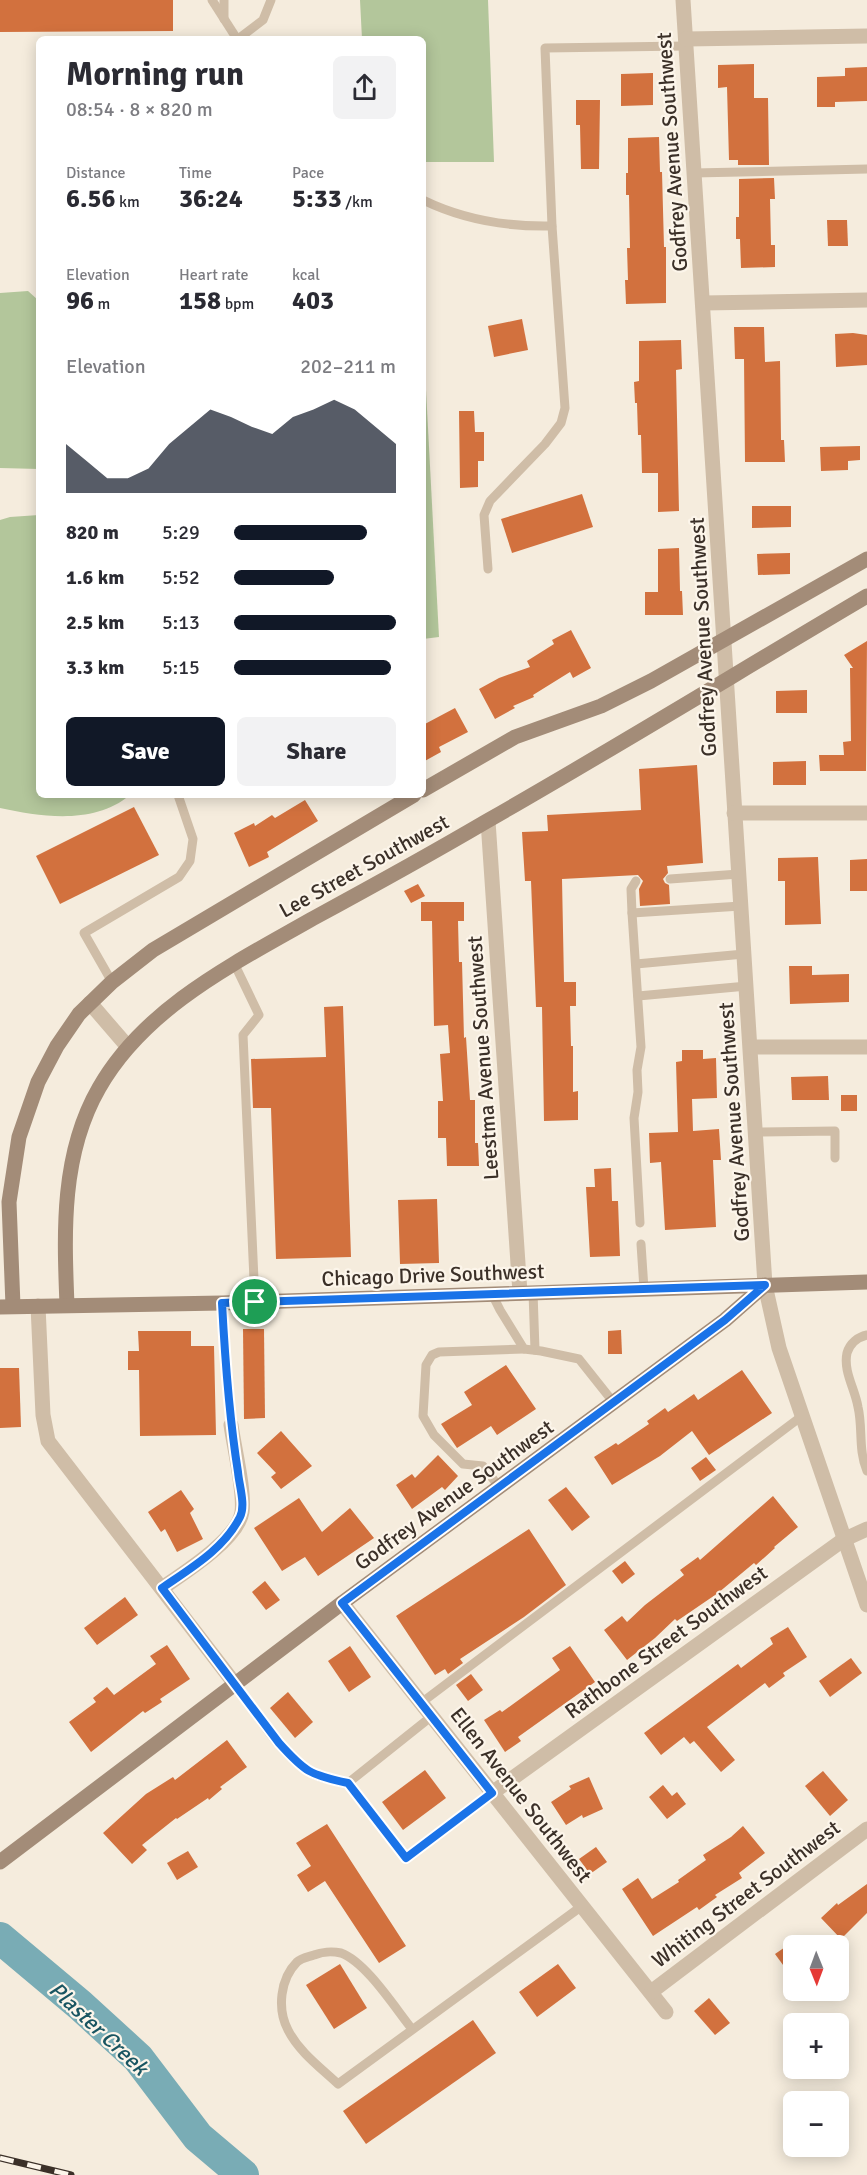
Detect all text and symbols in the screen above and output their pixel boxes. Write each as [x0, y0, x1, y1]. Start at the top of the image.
street label: Godfrey Avenue Southwest [651, 32, 693, 272]
text: Morning run [66, 54, 244, 95]
button: share [333, 56, 396, 119]
text: 08:54 · 8 × 820 m [66, 97, 213, 122]
text: Distance [66, 163, 126, 183]
text: Time [179, 163, 212, 183]
text: Pace [292, 163, 324, 183]
text: 6.56 [66, 183, 116, 215]
text: 36:24 [179, 183, 243, 215]
text: 5:33 [292, 183, 342, 215]
text: km [116, 192, 140, 212]
text: /km [342, 192, 373, 212]
text: Elevation [66, 265, 130, 285]
text: Heart rate [179, 265, 248, 285]
text: kcal [292, 265, 320, 285]
text: 96 [66, 285, 94, 317]
text: 158 [179, 285, 221, 317]
text: 403 [292, 285, 334, 317]
text: m [94, 294, 110, 314]
text: bpm [221, 294, 254, 314]
text: Elevation [66, 354, 146, 379]
text: 202–211 m [300, 354, 396, 379]
street label: Godfrey Avenue Southwest [684, 517, 722, 757]
text: 820 m [66, 520, 119, 545]
text: 5:29 [162, 520, 200, 545]
text: 1.6 km [66, 565, 124, 590]
text: 5:52 [162, 565, 200, 590]
text: 2.5 km [66, 610, 124, 635]
text: 5:13 [162, 610, 200, 635]
text: 3.3 km [66, 655, 124, 680]
text: 5:15 [162, 655, 200, 680]
button: Save [66, 717, 225, 786]
button: Share [237, 717, 396, 786]
street label: Lee Street Southwest [275, 809, 453, 923]
street label: Leestma Avenue Southwest [461, 935, 505, 1181]
street label: Godfrey Avenue Southwest [713, 1002, 755, 1242]
street label: Chicago Drive Southwest [321, 1258, 545, 1292]
pin [229, 1276, 280, 1327]
icon: arrive [238, 1285, 271, 1318]
street label: Godfrey Avenue Southwest [349, 1414, 559, 1576]
street label: Rathbone Street Southwest [560, 1560, 772, 1724]
street label: Ellen Avenue Southwest [445, 1702, 597, 1888]
street label: Whiting Street Southwest [647, 1815, 845, 1973]
north arrow [783, 1935, 849, 2001]
map controls [783, 1935, 849, 2157]
water label: Plaster Creek [44, 1976, 155, 2082]
button: + [783, 2013, 849, 2079]
button: − [783, 2091, 849, 2157]

